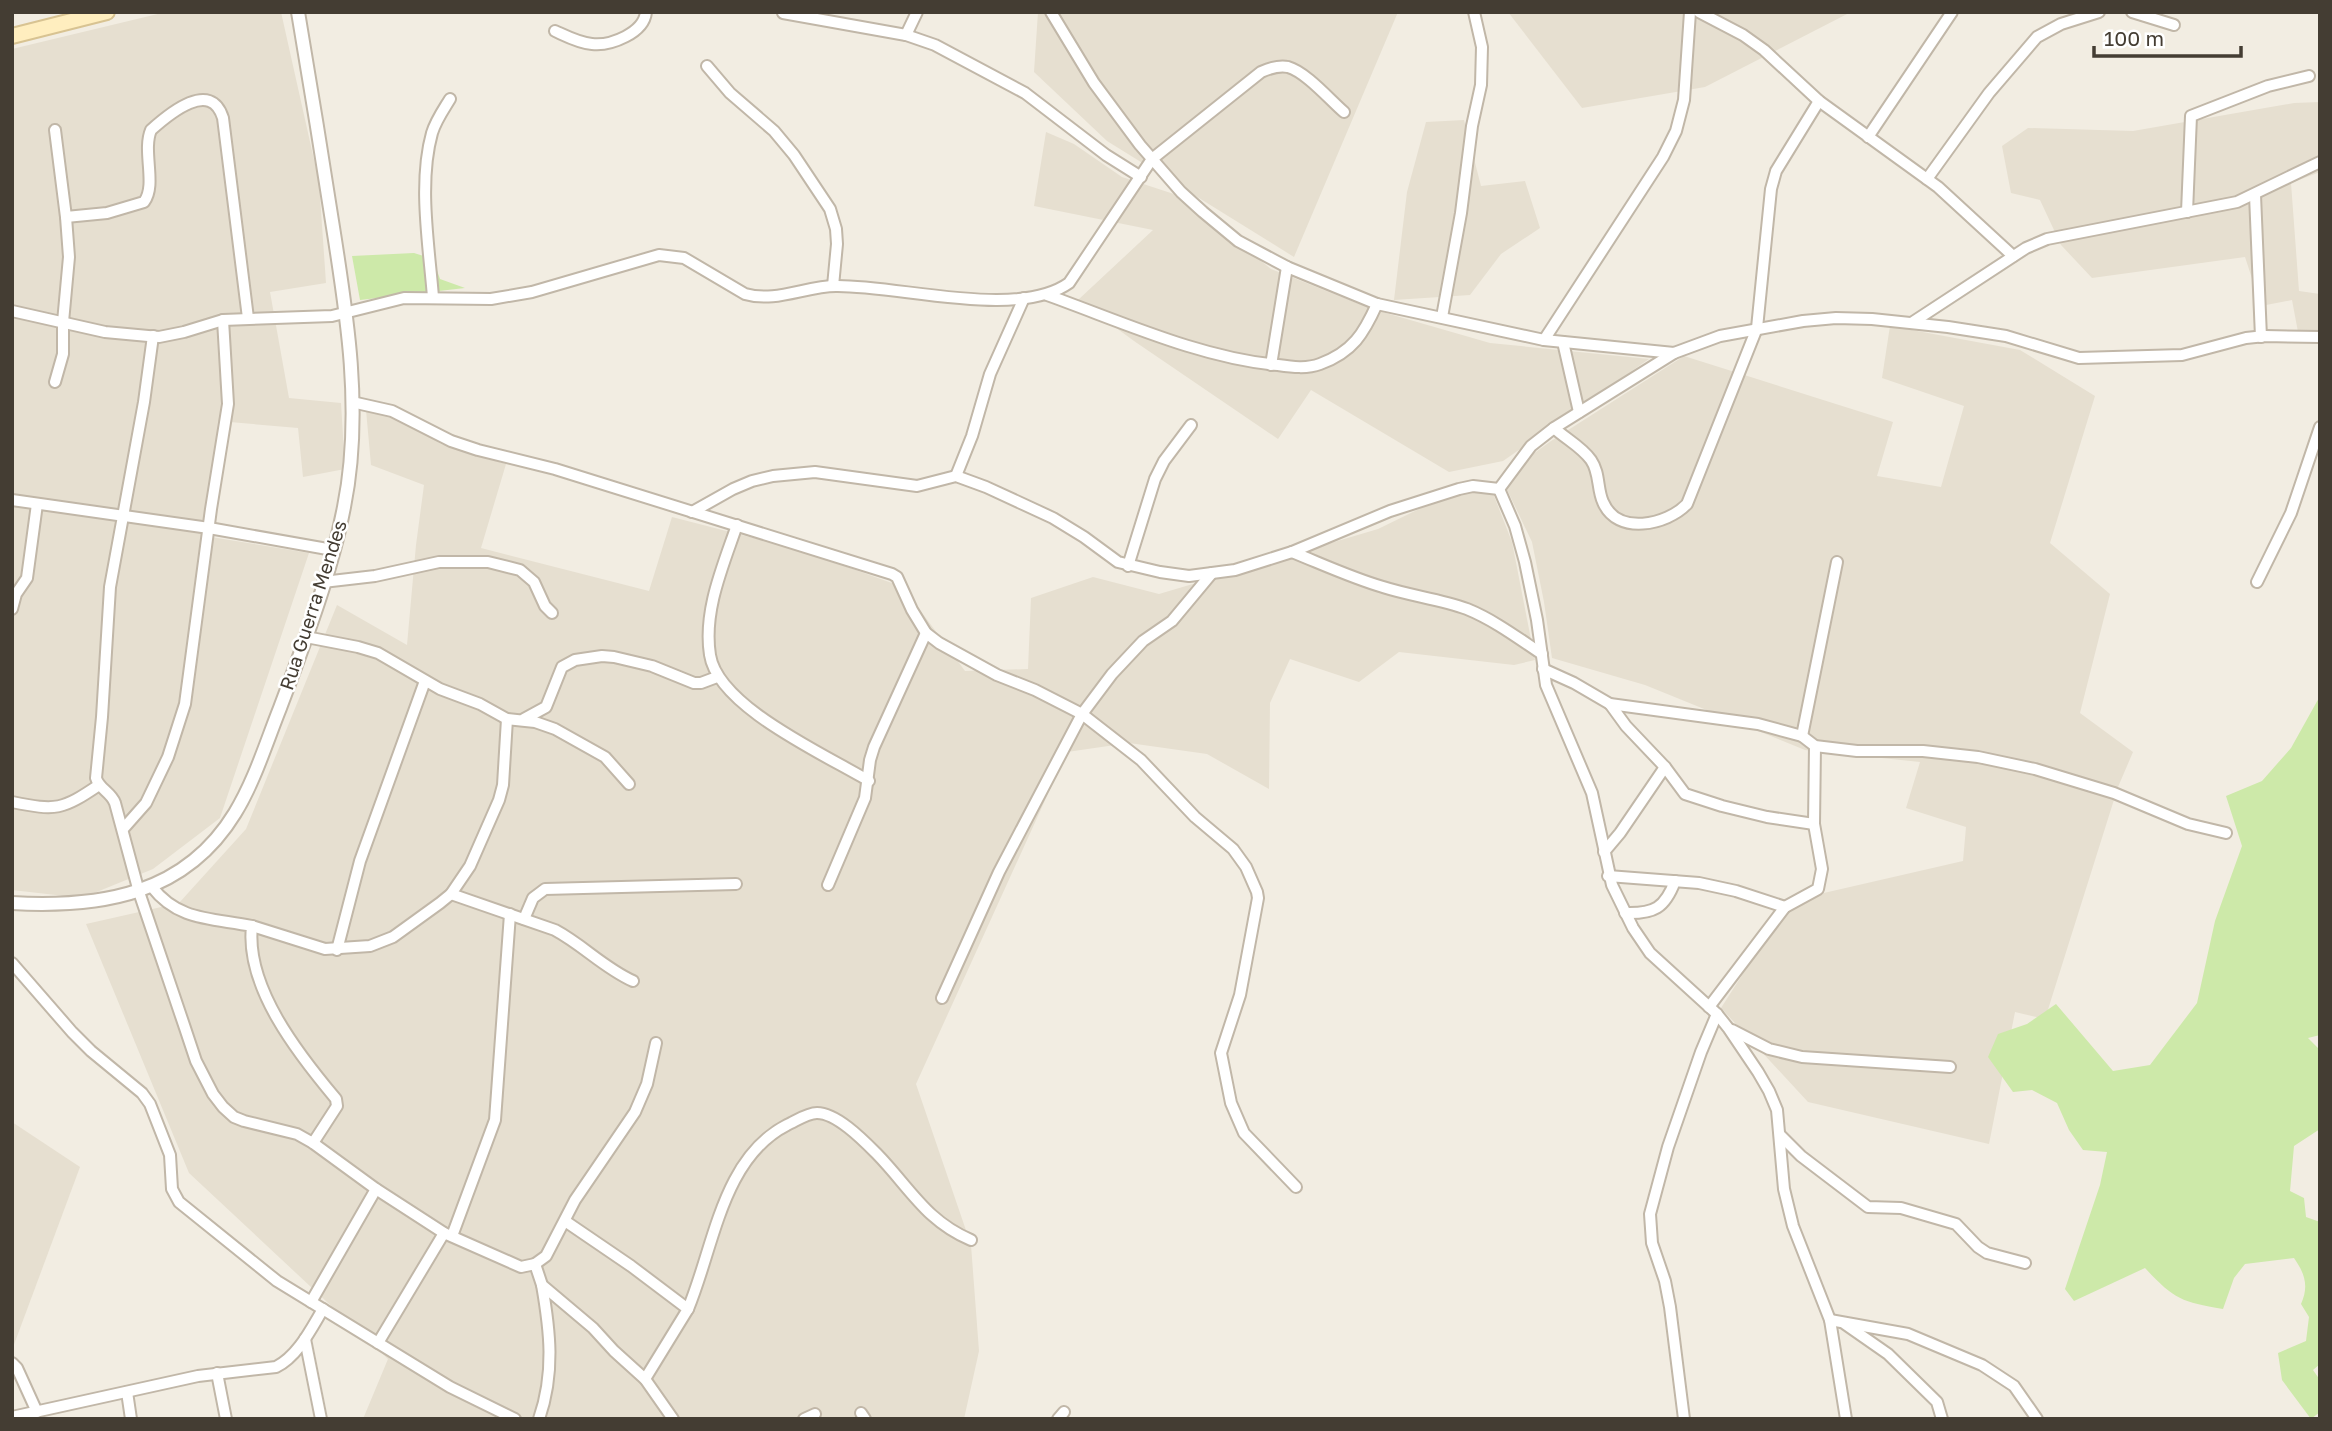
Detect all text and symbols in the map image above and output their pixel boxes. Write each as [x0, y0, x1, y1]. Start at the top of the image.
scale bar [2094, 14, 2241, 58]
text: 100 m [2104, 25, 2164, 51]
street label: Rua Guerra Mendes [274, 517, 351, 693]

